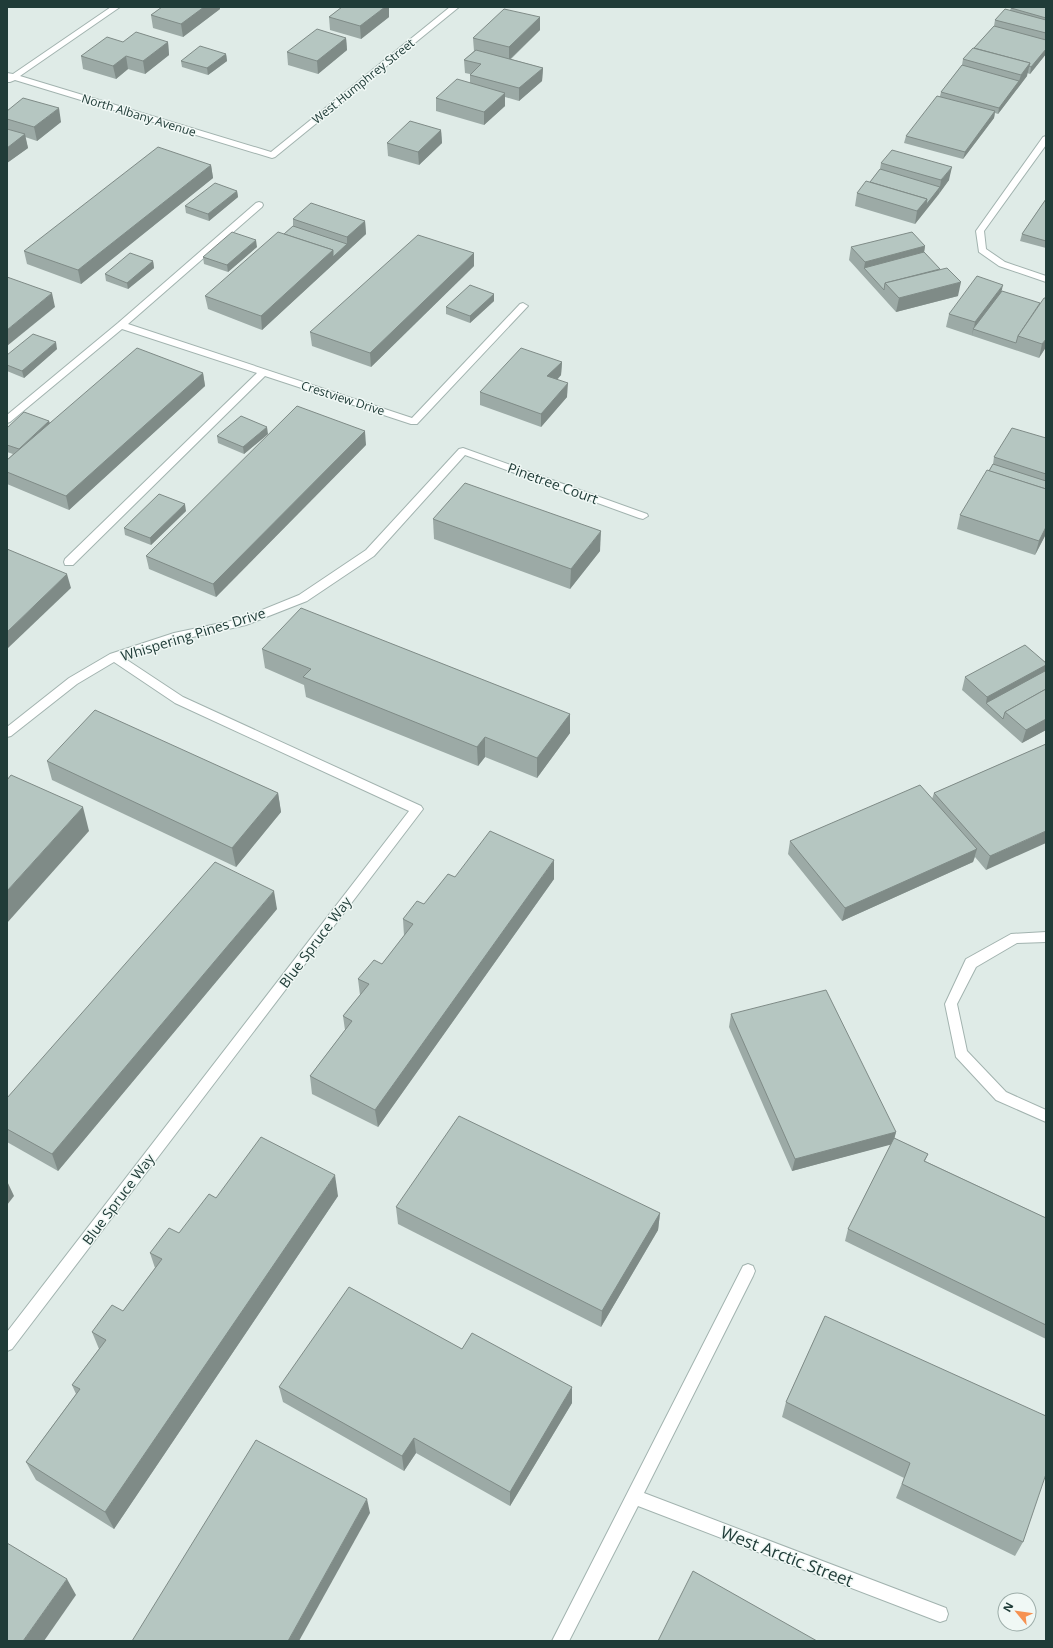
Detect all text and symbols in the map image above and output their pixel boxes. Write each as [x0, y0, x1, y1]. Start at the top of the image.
street label: West Humphrey Street [308, 34, 418, 128]
street label: North Albany Avenue [80, 90, 199, 141]
street label: Crestview Drive [299, 377, 387, 420]
street label: Pinetree Court [505, 458, 601, 508]
street label: Whispering Pines Drive [118, 603, 268, 665]
street label: Blue Spruce Way [275, 892, 356, 991]
street label: Blue Spruce Way [78, 1149, 159, 1248]
street label: West Arctic Street [717, 1520, 857, 1592]
north arrow [997, 1592, 1037, 1632]
text: N [999, 1599, 1017, 1614]

